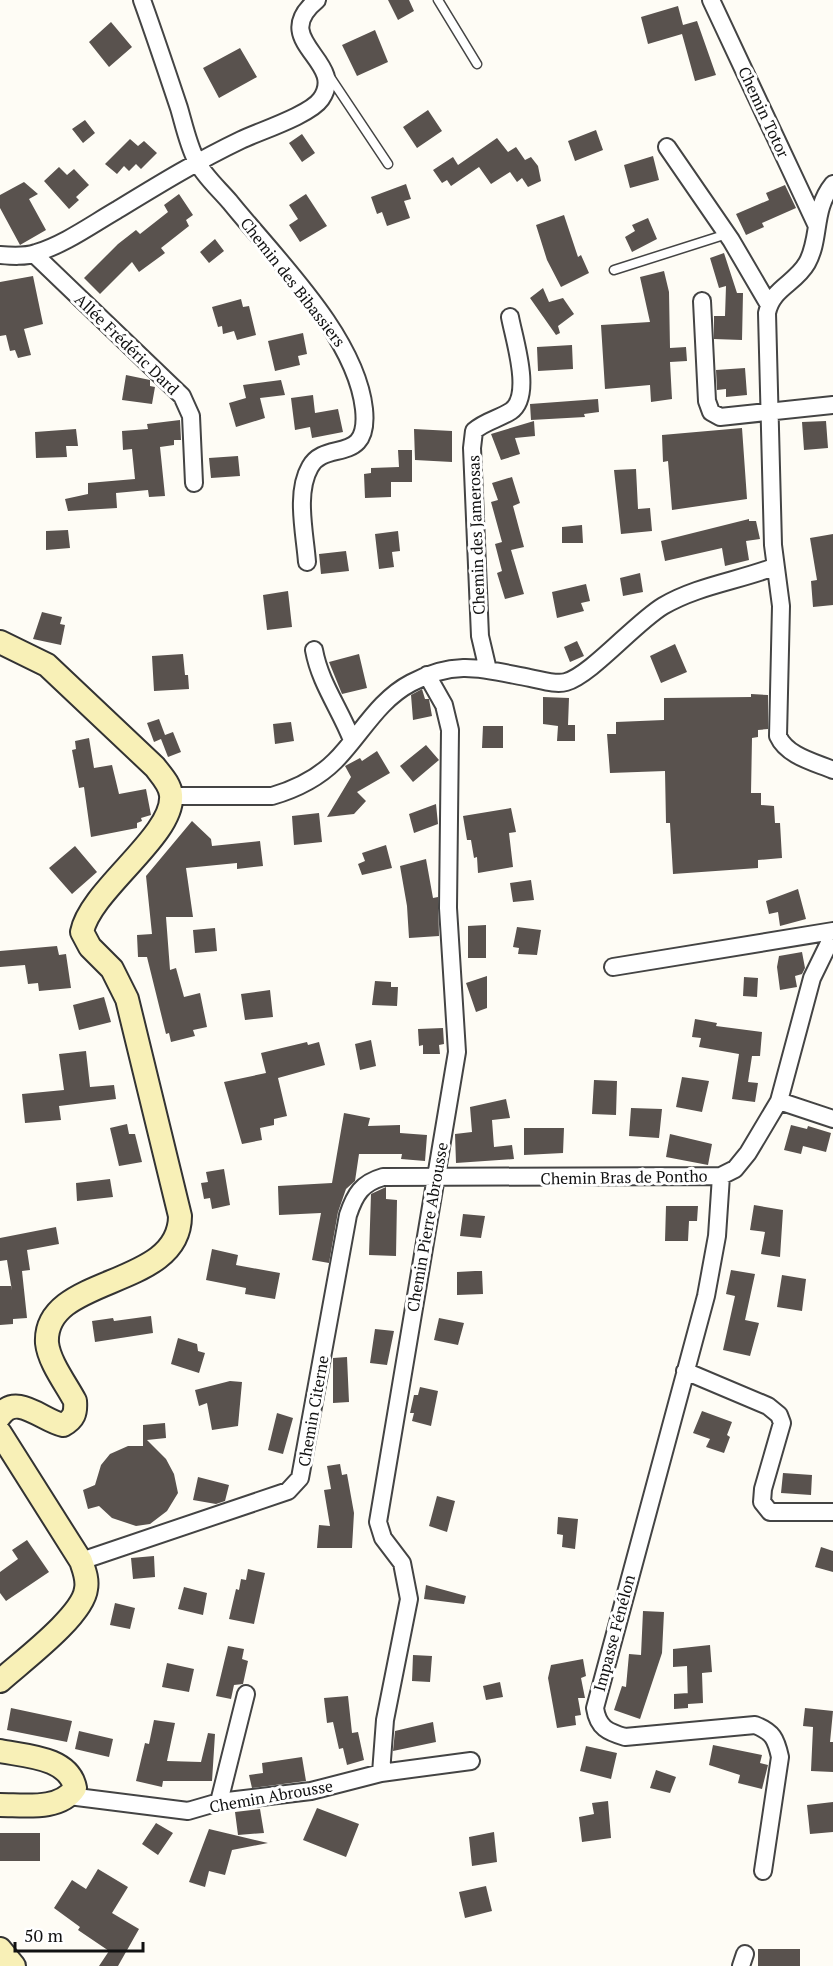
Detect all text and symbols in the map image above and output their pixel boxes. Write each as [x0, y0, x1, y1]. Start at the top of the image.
street label: Chemin Totor [733, 63, 795, 162]
street label: Chemin des Bibassiers [235, 213, 351, 351]
street label: Allée Frédéric Dard [70, 288, 184, 400]
street label: Chemin des Jamerosas [462, 455, 490, 615]
street label: Chemin Pierre Abrousse [401, 1140, 453, 1314]
street label: Chemin Bras de Pontho [540, 1165, 708, 1189]
street label: Chemin Citerne [292, 1354, 334, 1468]
street label: Impasse Fénélon [588, 1572, 640, 1694]
street label: Chemin Abrousse [207, 1774, 335, 1818]
scale bar [15, 1915, 142, 1953]
text: 50 m [24, 1923, 64, 1947]

